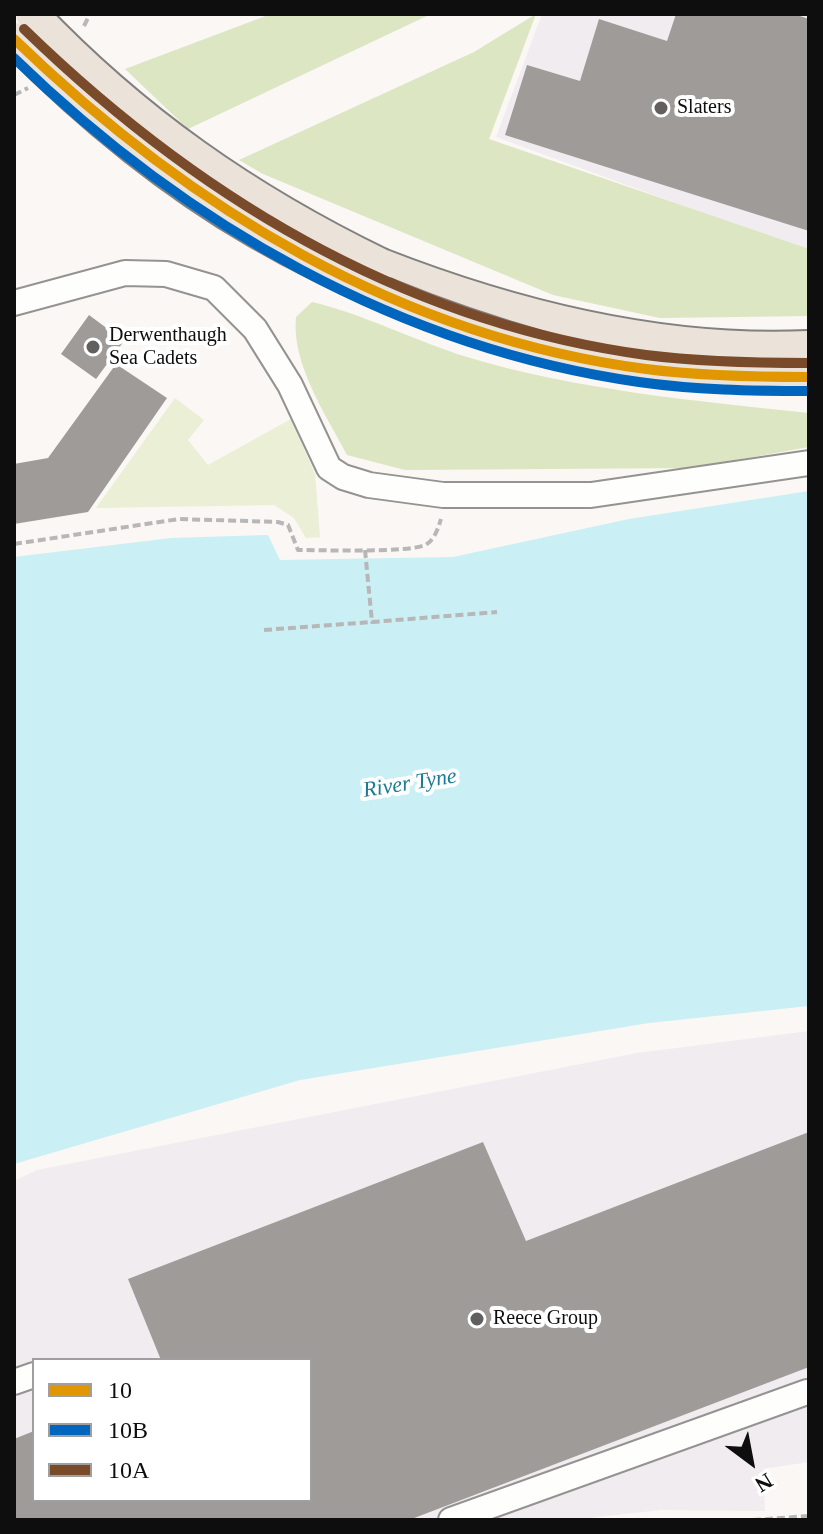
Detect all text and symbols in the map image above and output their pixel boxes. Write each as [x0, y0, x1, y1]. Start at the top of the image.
place label: Slaters [677, 96, 731, 120]
marker: Slaters [652, 99, 670, 117]
place label: Derwenthaugh Sea Cadets [109, 324, 227, 371]
marker: Derwenthaugh Sea Cadets [84, 338, 102, 356]
water label: River Tyne [361, 764, 459, 804]
place label: Reece Group [493, 1307, 598, 1331]
marker: Reece Group [468, 1310, 486, 1328]
legend [32, 1358, 312, 1502]
text: 10 [108, 1377, 132, 1403]
text: 10B [108, 1417, 148, 1443]
north arrow [711, 1422, 791, 1502]
text: 10A [108, 1457, 149, 1483]
text: N [751, 1468, 777, 1498]

